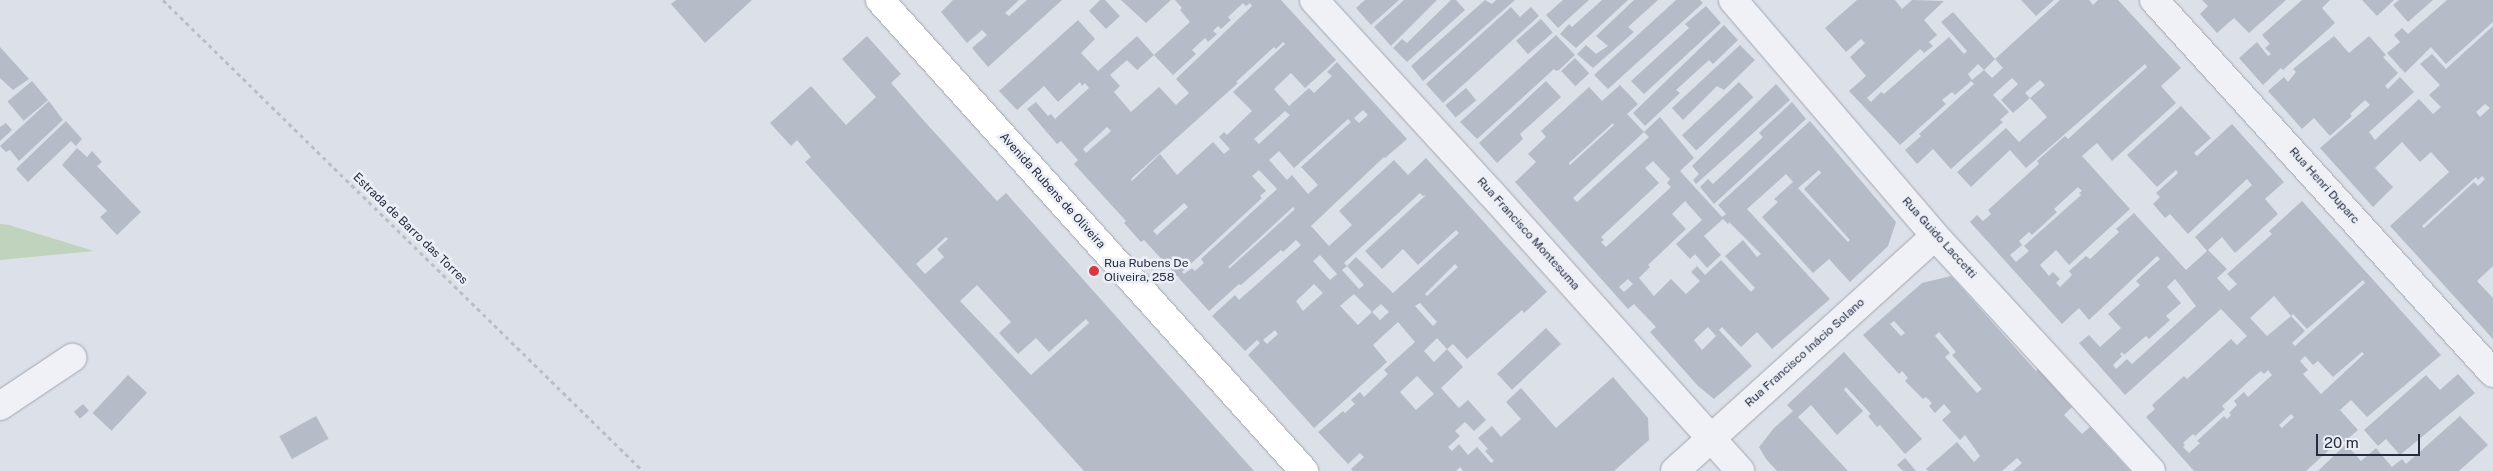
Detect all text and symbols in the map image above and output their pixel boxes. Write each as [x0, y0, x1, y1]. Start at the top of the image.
street label: Avenida Rubens de Oliveira [996, 130, 1108, 252]
street label: Rua Henri Duparc [2286, 145, 2362, 227]
street label: Estrada de Barro das Torres [350, 170, 470, 288]
street label: Rua Francisco Montesuma [1474, 175, 1582, 293]
street label: Rua Guido Laccetti [1899, 194, 1979, 282]
place label: Rua Rubens De Oliveira, 258 [1104, 257, 1189, 285]
marker: Rua Rubens De Oliveira, 258 [1088, 265, 1100, 277]
street label: Rua Francisco Inácio Solano [1742, 295, 1868, 411]
scale bar [2318, 424, 2422, 456]
text: 20 m [2324, 434, 2359, 451]

